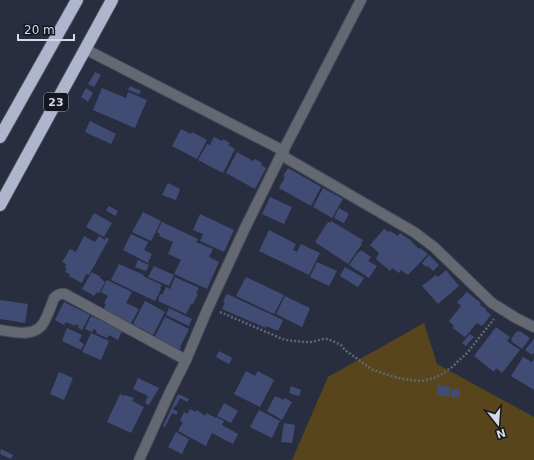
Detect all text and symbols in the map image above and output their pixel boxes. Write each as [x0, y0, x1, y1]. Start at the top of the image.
scale bar [18, 16, 74, 42]
text: 20 m [24, 23, 55, 37]
road number: 23 [44, 93, 68, 111]
north arrow [478, 404, 518, 444]
text: N [494, 426, 507, 441]

